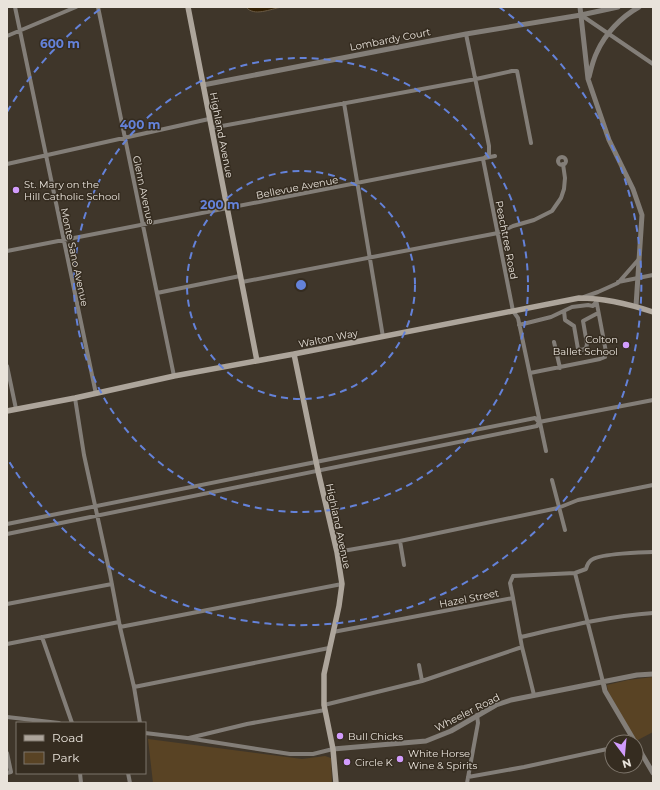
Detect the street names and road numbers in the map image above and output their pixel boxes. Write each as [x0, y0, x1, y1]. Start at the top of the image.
street label: Lombardy Court [349, 25, 432, 54]
street label: Highland Avenue [207, 91, 236, 179]
street label: Glenn Avenue [130, 154, 157, 226]
street label: Bellevue Avenue [255, 173, 339, 202]
street label: Peachtree Road [493, 200, 521, 281]
street label: Monte Sano Avenue [58, 207, 91, 308]
street label: Walton Way [297, 326, 359, 351]
street label: Highland Avenue [323, 482, 354, 570]
street label: Hazel Street [438, 586, 500, 611]
street label: Wheeler Road [433, 690, 502, 734]

